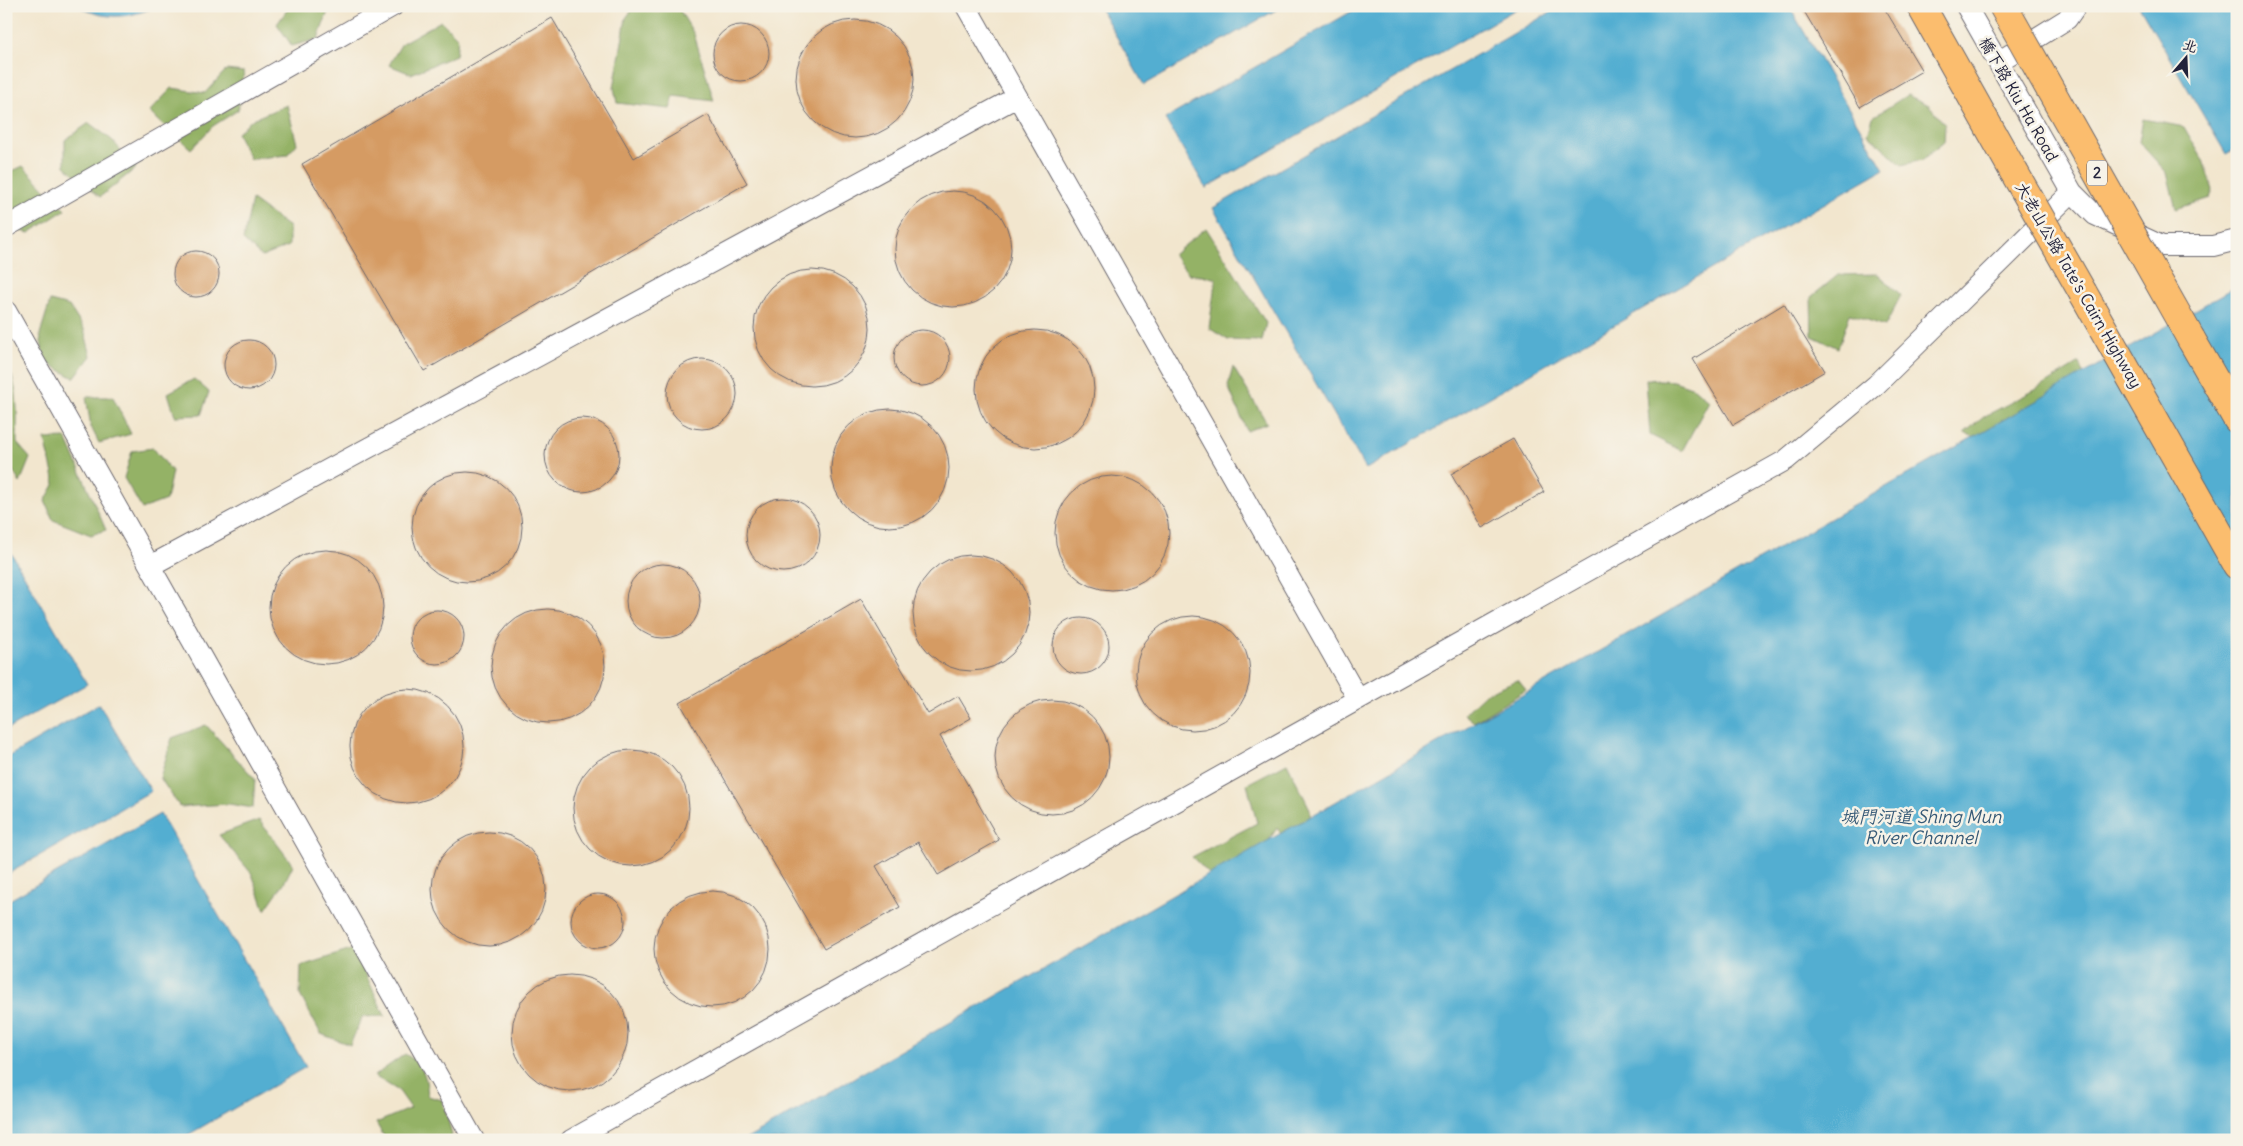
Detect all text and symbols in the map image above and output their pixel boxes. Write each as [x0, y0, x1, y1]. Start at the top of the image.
north arrow [2160, 32, 2210, 82]
street label: 橋下路 Kiu Ha Road [1975, 33, 2063, 165]
text: 北 [2181, 35, 2200, 56]
road number: 2 [2087, 160, 2107, 186]
street label: 大老山公路 Tate's Cairn Highway [2012, 178, 2146, 392]
water label: 城門河道 Shing Mun River Channel [1841, 805, 2002, 849]

